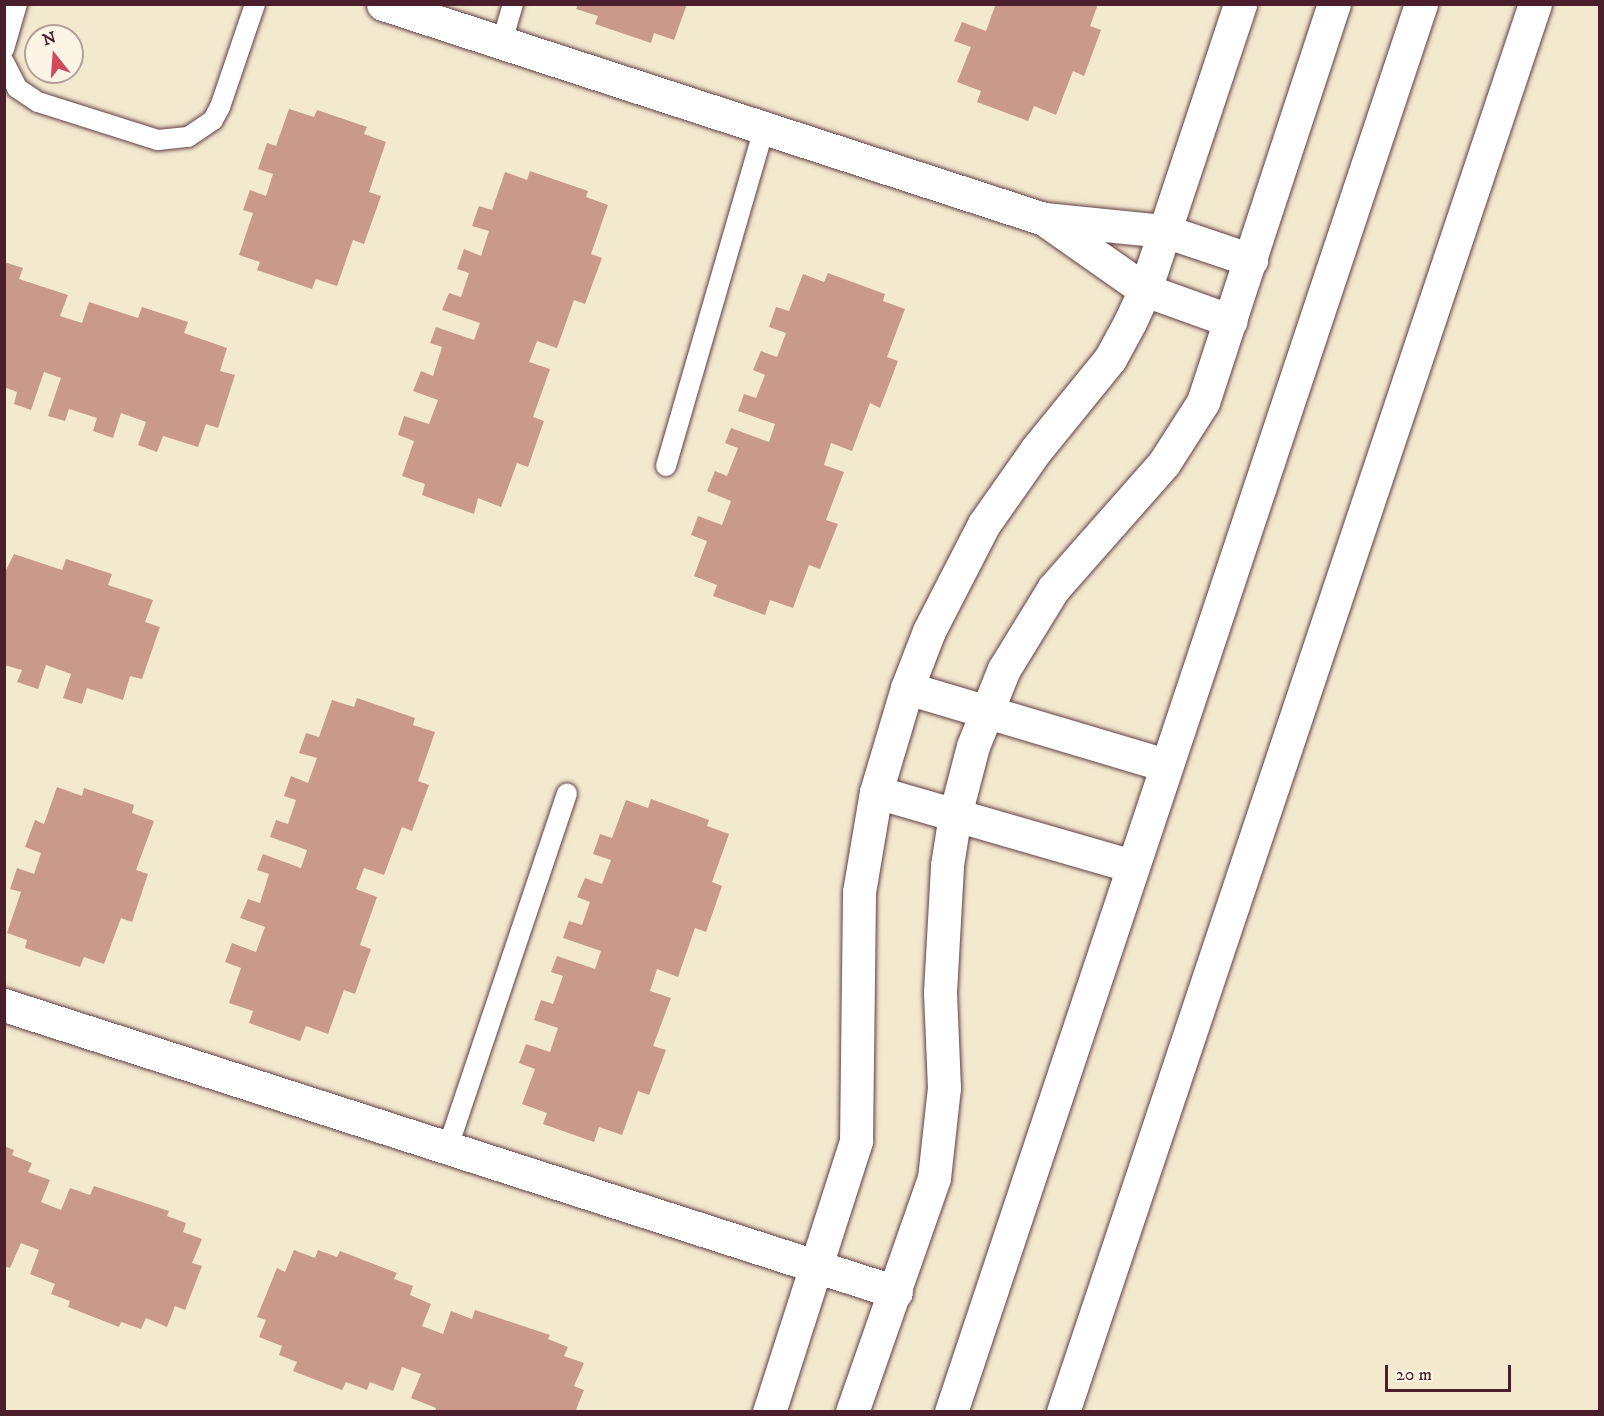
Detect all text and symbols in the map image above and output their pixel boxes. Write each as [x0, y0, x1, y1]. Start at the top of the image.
north arrow [24, 24, 84, 84]
text: N [40, 27, 59, 50]
scale bar [1388, 1353, 1514, 1391]
text: 20 m [1396, 1364, 1432, 1386]

